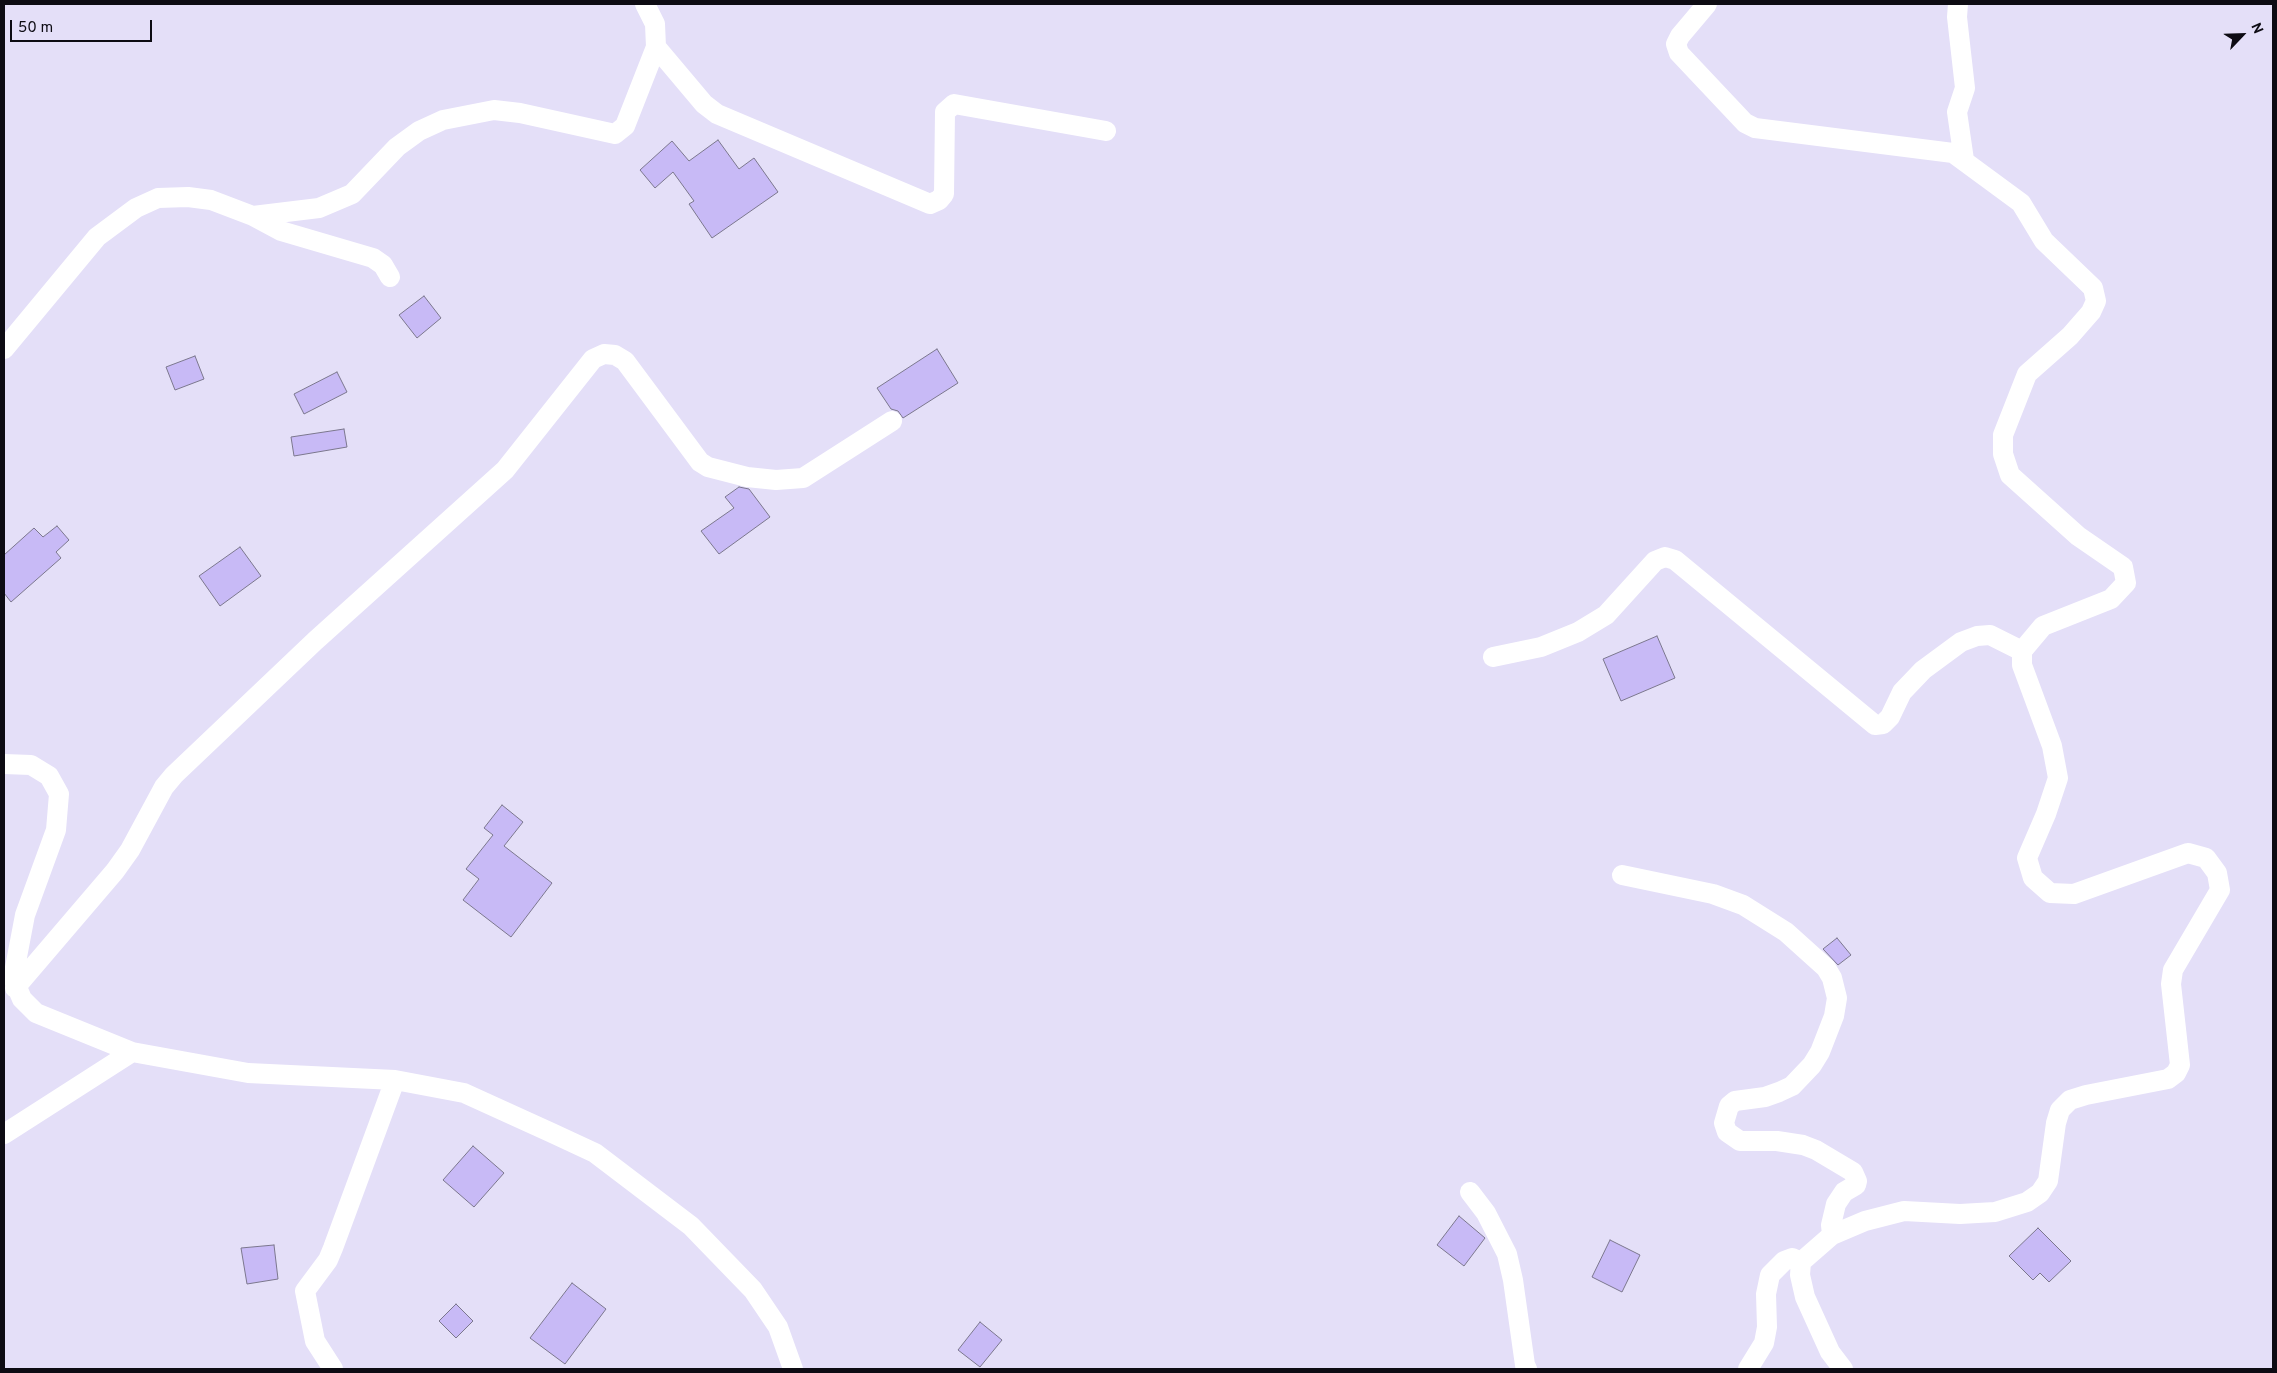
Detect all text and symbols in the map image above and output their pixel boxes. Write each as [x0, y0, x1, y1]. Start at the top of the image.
scale bar [12, 10, 155, 42]
north arrow [2217, 10, 2267, 60]
text: 50 m [18, 19, 53, 38]
text: N [2246, 21, 2266, 37]

